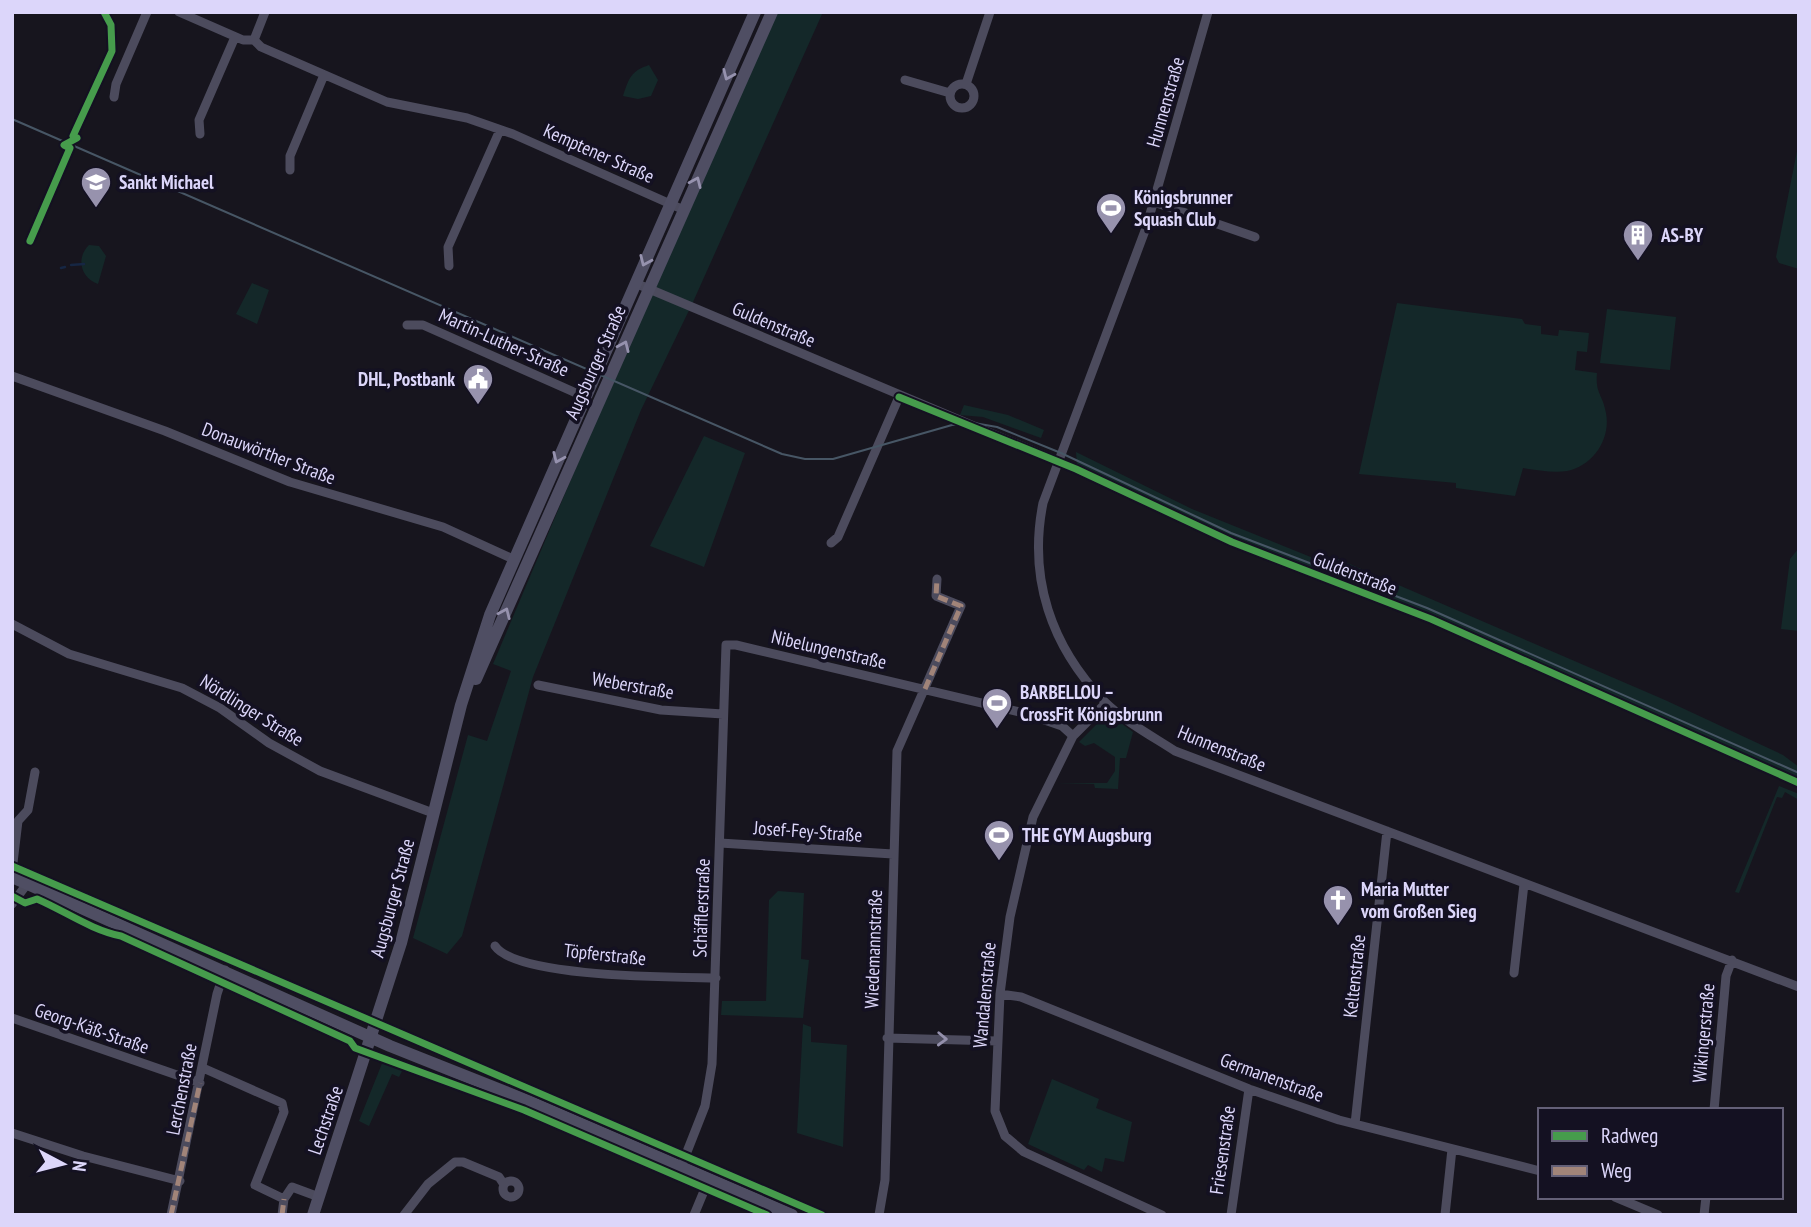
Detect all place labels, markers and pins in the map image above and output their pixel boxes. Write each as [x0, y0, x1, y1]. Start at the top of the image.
school or university icon: Sankt Michael [79, 165, 113, 209]
place label: Sankt Michael [119, 170, 214, 194]
place label: Königsbrunner Squash Club [1134, 185, 1233, 231]
sports icon: Königsbrunner Squash Club [1094, 191, 1128, 235]
building icon: AS-BY [1621, 218, 1655, 262]
place label: AS-BY [1660, 223, 1704, 247]
public building icon: DHL, Postbank [461, 362, 495, 406]
place label: DHL, Postbank [358, 367, 455, 391]
place label: BARBELLOU – CrossFit Königsbrunn [1020, 680, 1162, 726]
sports icon: BARBELLOU – CrossFit Königsbrunn [980, 686, 1014, 730]
sports icon: THE GYM Augsburg [982, 818, 1016, 862]
place label: THE GYM Augsburg [1022, 823, 1152, 847]
place label: Maria Mutter vom Großen Sieg [1360, 877, 1477, 923]
church icon: Maria Mutter vom Großen Sieg [1321, 883, 1355, 927]

